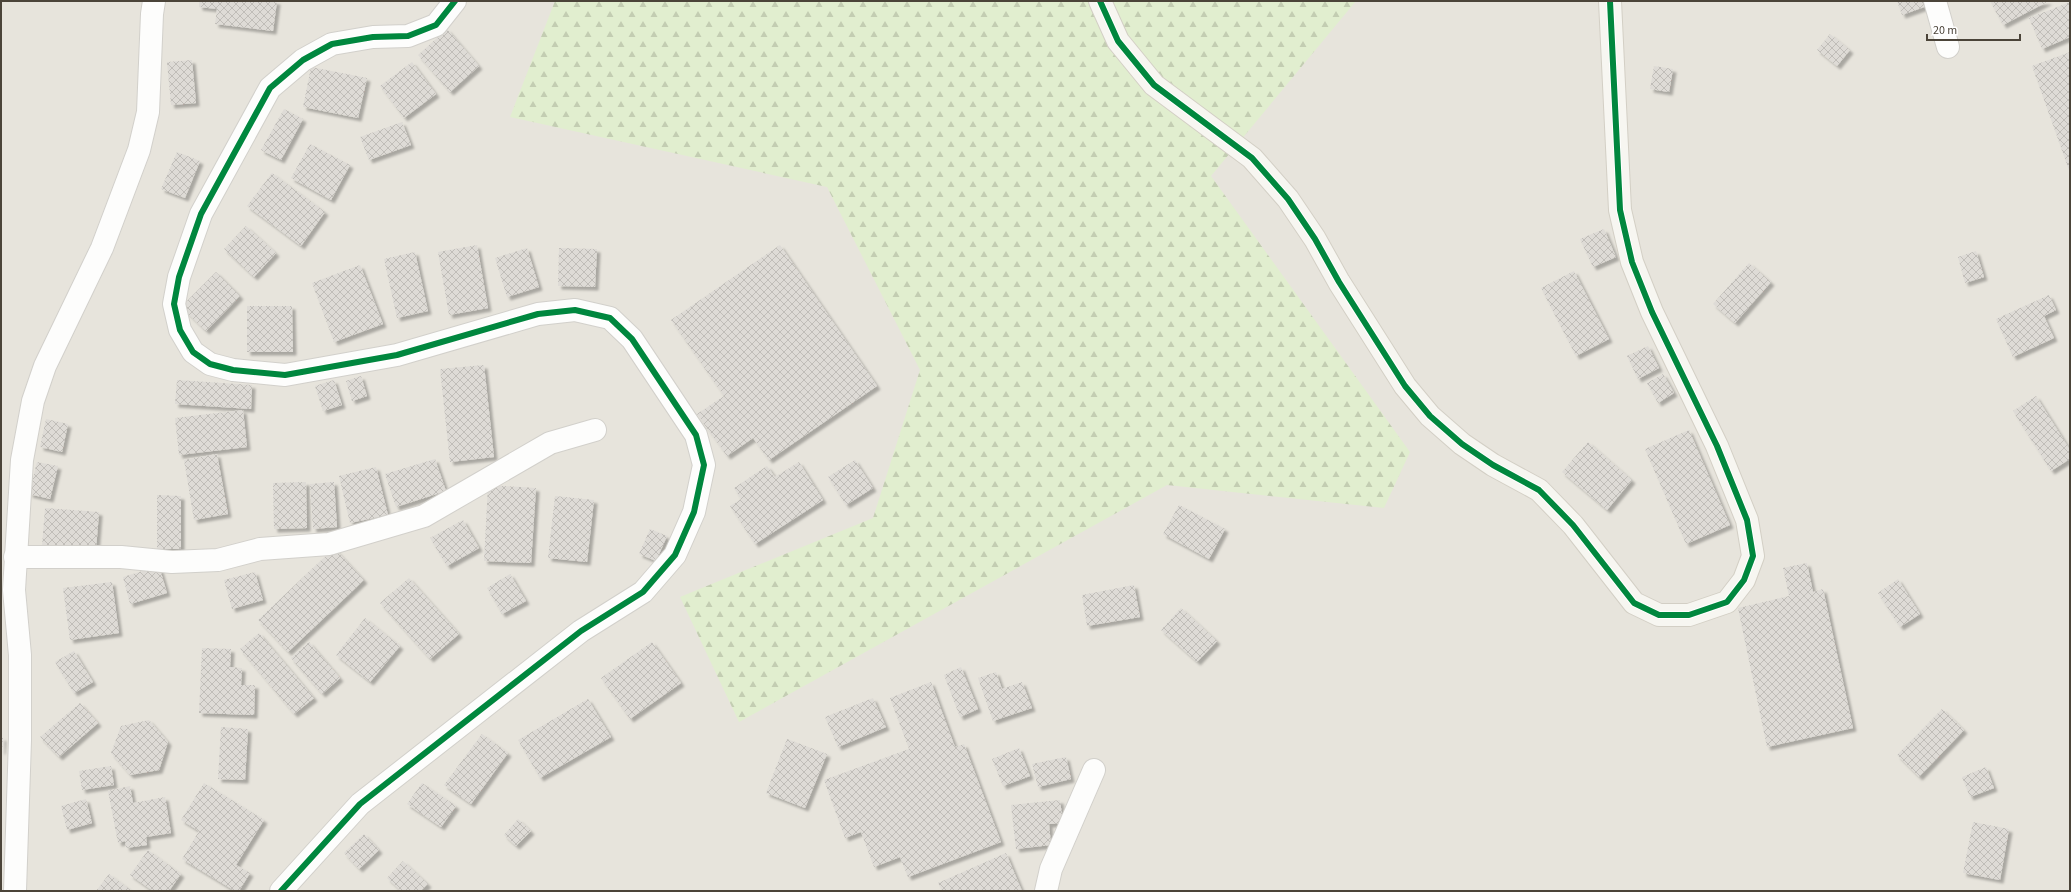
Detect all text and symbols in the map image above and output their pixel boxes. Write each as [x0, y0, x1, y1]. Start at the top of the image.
scale bar [1927, 16, 2020, 42]
text: 20 m [1933, 22, 1957, 39]

